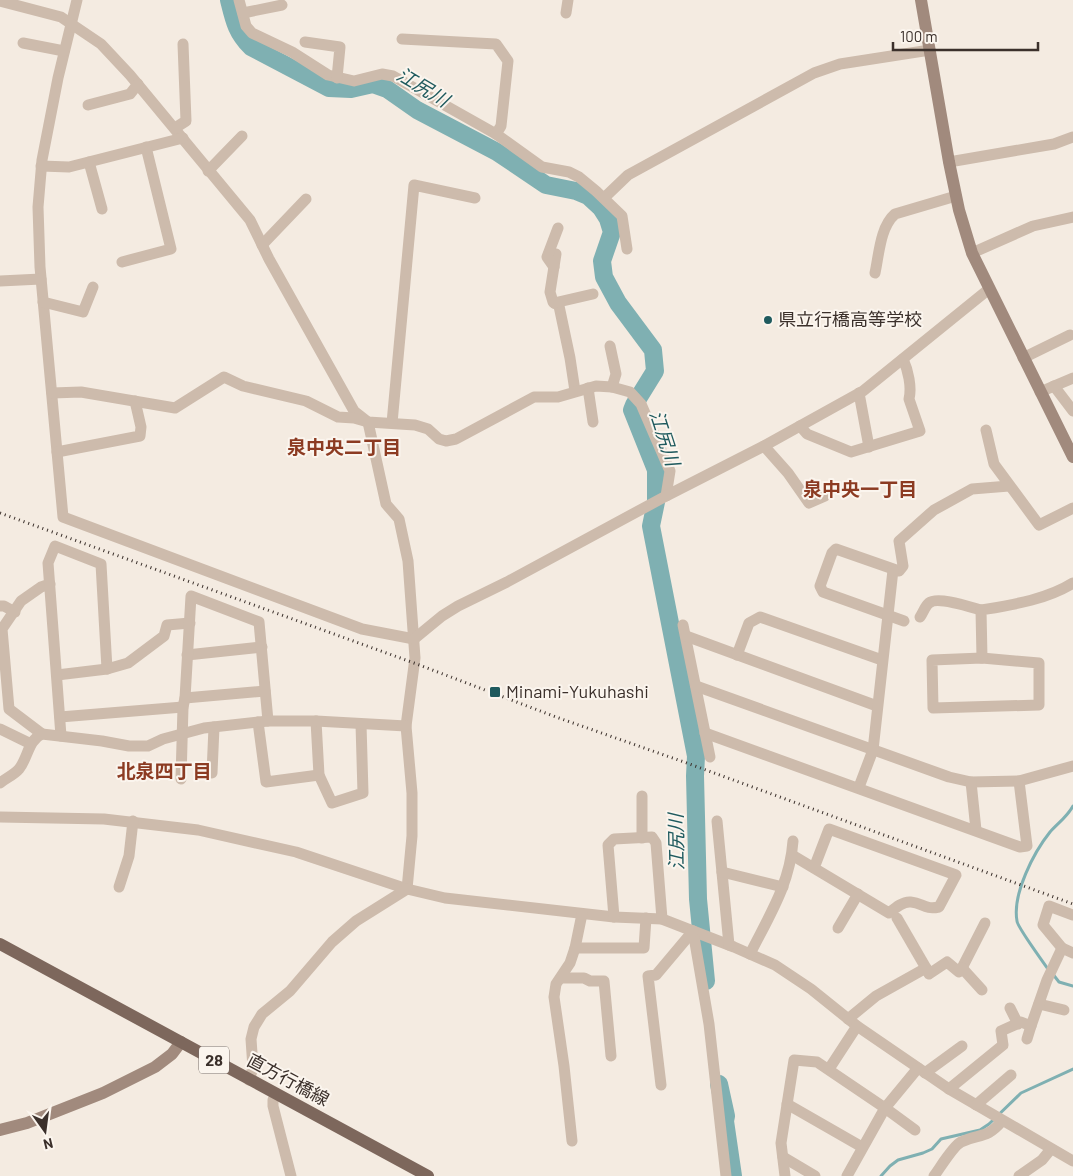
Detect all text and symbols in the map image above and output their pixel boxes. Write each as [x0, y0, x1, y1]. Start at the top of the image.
scale bar [893, 20, 1038, 52]
text: 100 m [900, 27, 938, 45]
water label: 江尻川 [393, 62, 455, 112]
place label: 県立行橋高等学校 [778, 308, 922, 330]
marker: 県立行橋高等学校 [762, 314, 774, 326]
water label: 江尻川 [646, 407, 686, 470]
district label: 泉中央二丁目 [287, 435, 401, 458]
district label: 泉中央一丁目 [803, 477, 917, 500]
place label: Minami-Yukuhashi [506, 680, 649, 702]
marker: Minami-Yukuhashi [488, 685, 502, 699]
district label: 北泉四丁目 [116, 759, 212, 782]
water label: 江尻川 [663, 811, 687, 871]
road number: 28 [199, 1046, 229, 1074]
street label: 直方行橋線 [244, 1048, 333, 1110]
north arrow [20, 1106, 70, 1156]
text: N [42, 1135, 55, 1153]

